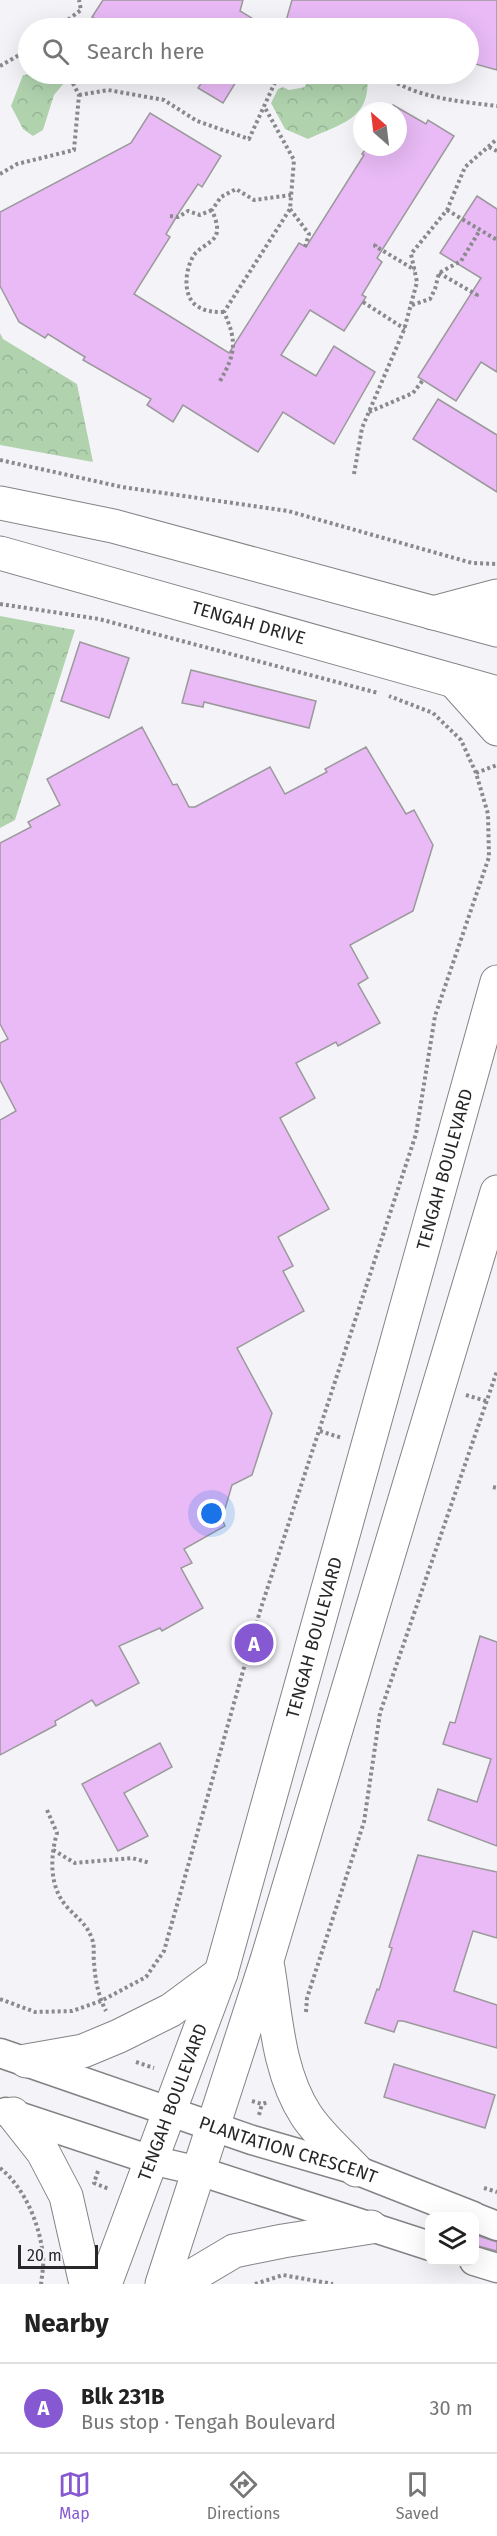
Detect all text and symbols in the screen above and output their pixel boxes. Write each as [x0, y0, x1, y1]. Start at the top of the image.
search box [18, 18, 479, 84]
icon: search [39, 35, 72, 68]
text: Search here [87, 38, 205, 65]
north arrow [353, 102, 407, 156]
street label: TENGAH DRIVE [189, 596, 308, 649]
street label: TENGAH BOULEVARD [412, 1086, 478, 1253]
your location [197, 1499, 226, 1528]
street label: TENGAH BOULEVARD [281, 1555, 347, 1721]
pin: A [234, 1620, 274, 1666]
street label: TENGAH BOULEVARD [133, 2020, 212, 2184]
street label: PLANTATION CRESCENT [196, 2112, 381, 2189]
map controls [425, 2212, 479, 2266]
button: layers [425, 2212, 479, 2266]
scale bar [18, 2242, 98, 2270]
text: 20 m [27, 2246, 62, 2265]
text: Nearby [24, 2308, 109, 2339]
text: Blk 231B [81, 2383, 164, 2410]
text: A [38, 2396, 49, 2420]
text: 30 m [429, 2396, 473, 2420]
text: Bus stop · Tengah Boulevard [81, 2410, 336, 2434]
tab: Map [58, 2468, 91, 2523]
tab: Directions [207, 2468, 280, 2523]
tab: Saved [396, 2468, 439, 2523]

